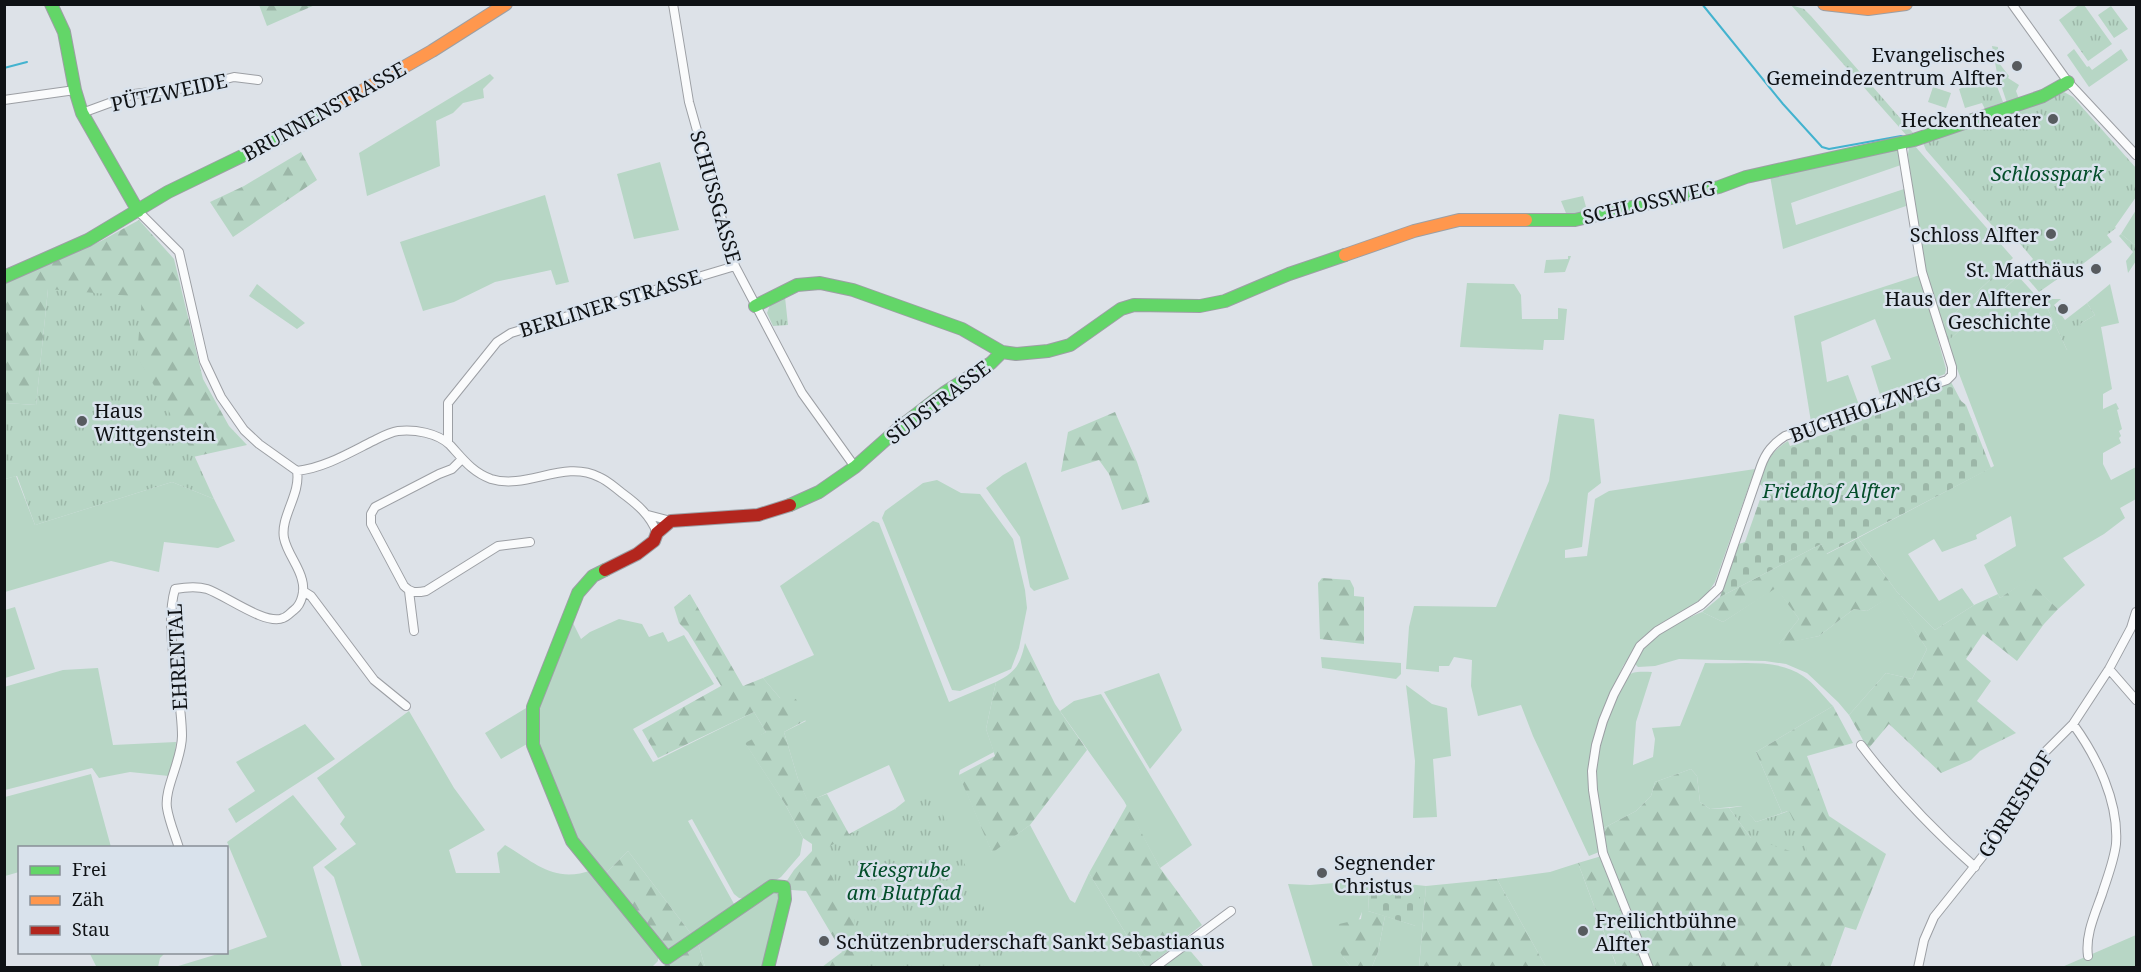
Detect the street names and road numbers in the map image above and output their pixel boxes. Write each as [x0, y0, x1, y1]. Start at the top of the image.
street label: BRUNNENSTRASSE [238, 55, 410, 167]
street label: PÜTZWEIDE [108, 67, 230, 117]
street label: SCHUSSGASSE [684, 127, 748, 267]
street label: SCHLOSSWEG [1580, 174, 1718, 230]
street label: BERLINER STRASSE [516, 263, 704, 343]
street label: SÜDSTRASSE [880, 354, 996, 450]
street label: BUCHHOLZWEG [1786, 369, 1944, 449]
street label: EHRENTAL [161, 603, 193, 711]
street label: GÖRRESHOF [1971, 745, 2059, 863]

